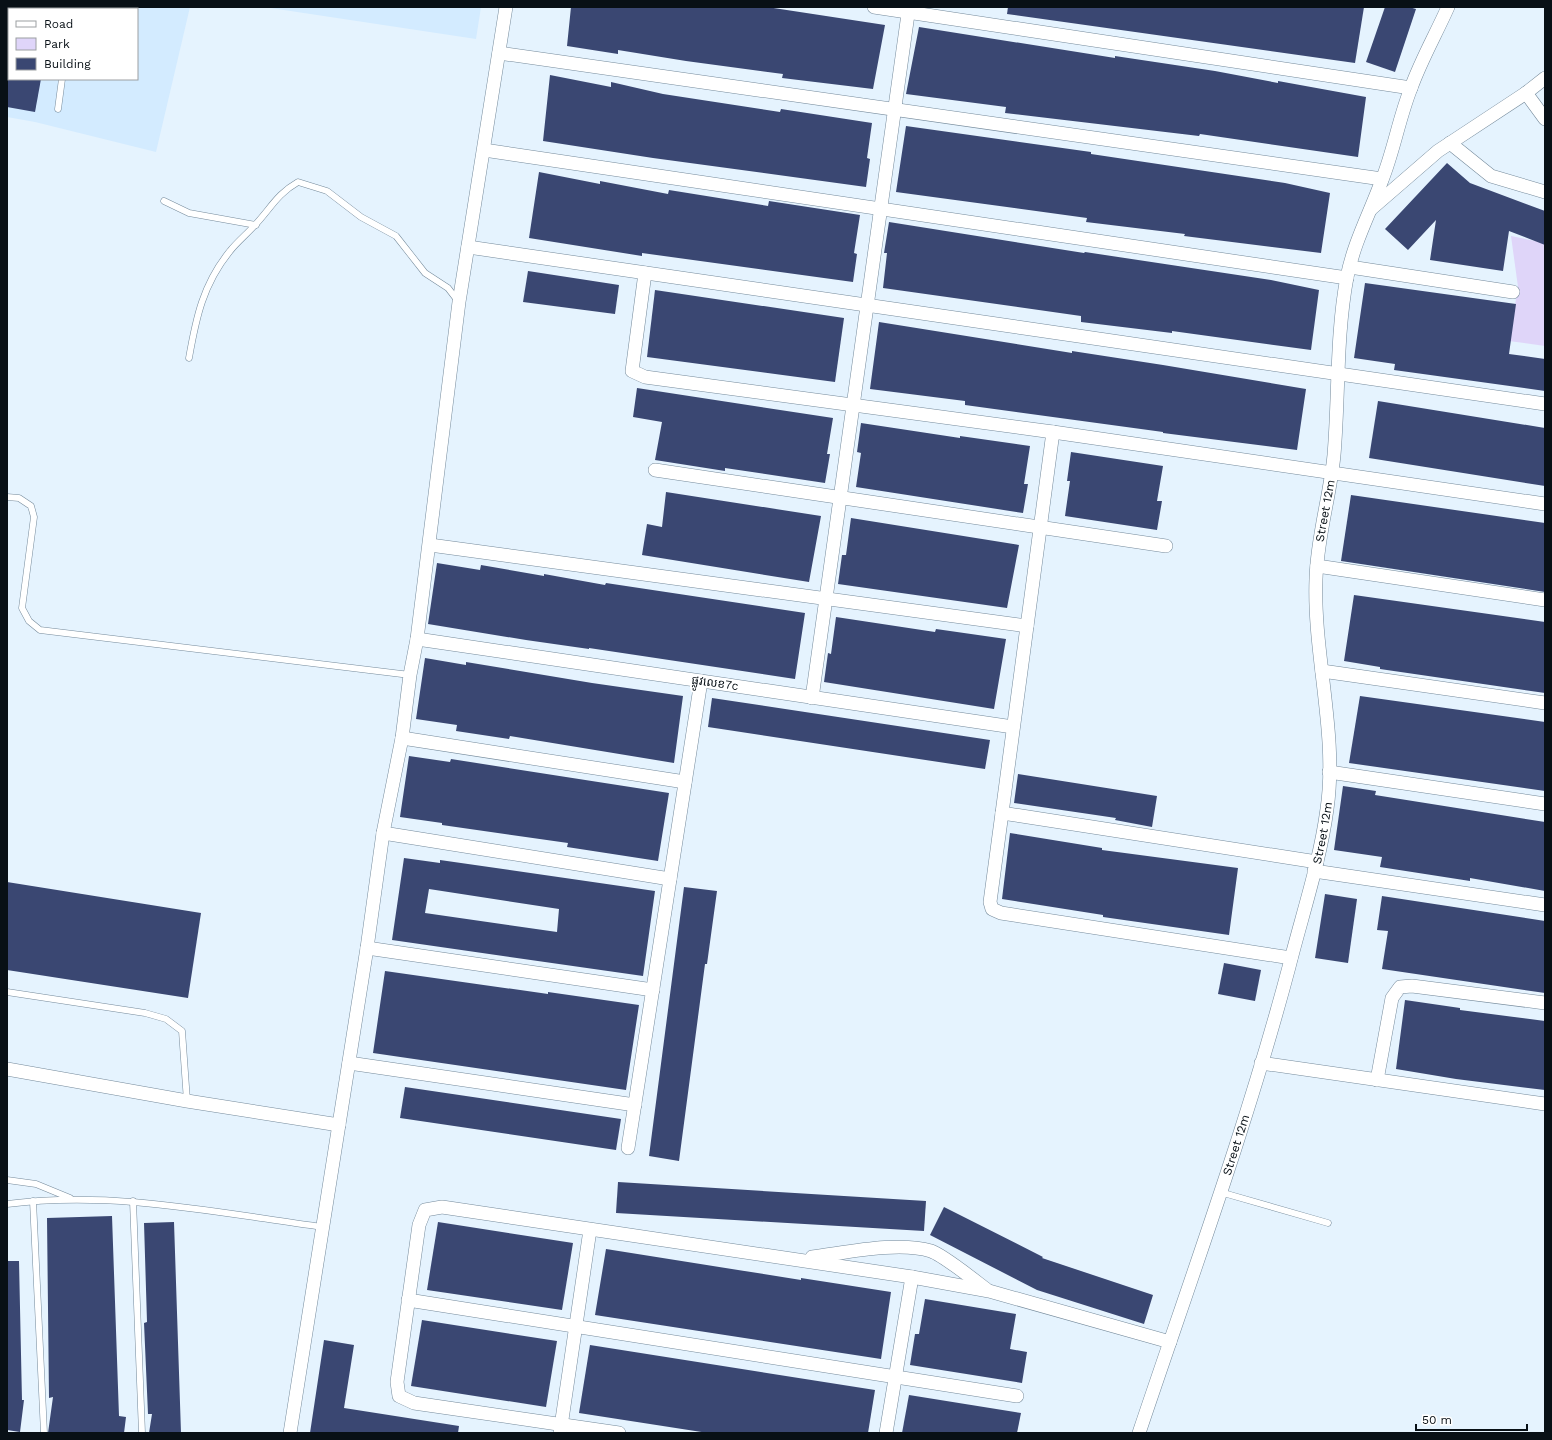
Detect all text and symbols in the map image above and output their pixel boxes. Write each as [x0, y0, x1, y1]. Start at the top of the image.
legend [8, 8, 138, 80]
text: Road [44, 17, 73, 31]
text: Park [44, 37, 70, 51]
text: Building [44, 57, 91, 71]
street label: Street 12m [1313, 478, 1338, 543]
street label: ផ្លូវលេខ7c [690, 673, 740, 697]
street label: Street 12m [1310, 801, 1335, 865]
street label: Street 12m [1220, 1113, 1252, 1177]
scale bar [1416, 1406, 1527, 1432]
text: 50 m [1422, 1413, 1452, 1427]

